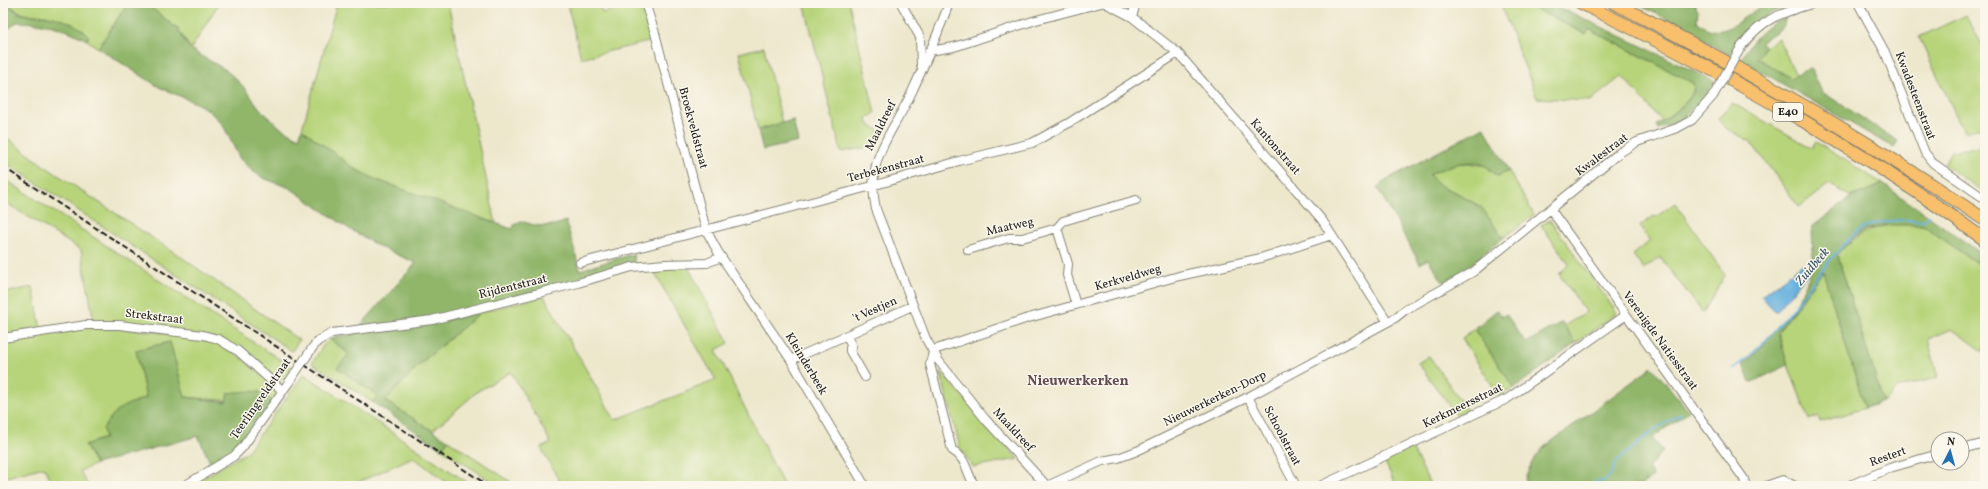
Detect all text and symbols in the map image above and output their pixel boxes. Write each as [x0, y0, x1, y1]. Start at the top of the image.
street label: Kwadesteenstraat [1891, 50, 1939, 142]
street label: Broekveldstraat [674, 85, 712, 171]
street label: Maaldreef [862, 97, 901, 154]
road number: E40 [1773, 103, 1803, 121]
street label: Kantonstraat [1246, 116, 1304, 178]
street label: Kwalestraat [1572, 130, 1632, 180]
street label: Terbekenstraat [846, 151, 926, 187]
street label: Maatweg [985, 214, 1035, 240]
water label: Zuidbeek [1791, 244, 1834, 291]
street label: Kerkveldweg [1093, 261, 1163, 295]
street label: Rijdentstraat [477, 271, 549, 303]
street label: Verenigde Natiesstraat [1619, 288, 1701, 394]
street label: 't Vestjen [850, 293, 900, 327]
street label: Strekstraat [124, 305, 184, 329]
street label: Kleinderbeek [781, 330, 831, 399]
street label: Teerlingveldstraat [227, 355, 295, 443]
street label: Nieuwerkerken-Dorp [1161, 367, 1269, 431]
district label: Nieuwerkerken [1027, 372, 1129, 391]
street label: Kerkmeersstraat [1420, 380, 1506, 432]
street label: Schoolstraat [1260, 403, 1304, 469]
street label: Maaldreef [989, 405, 1039, 457]
north arrow [1930, 431, 1970, 471]
text: N [1946, 435, 1956, 450]
street label: Restert [1867, 443, 1909, 471]

